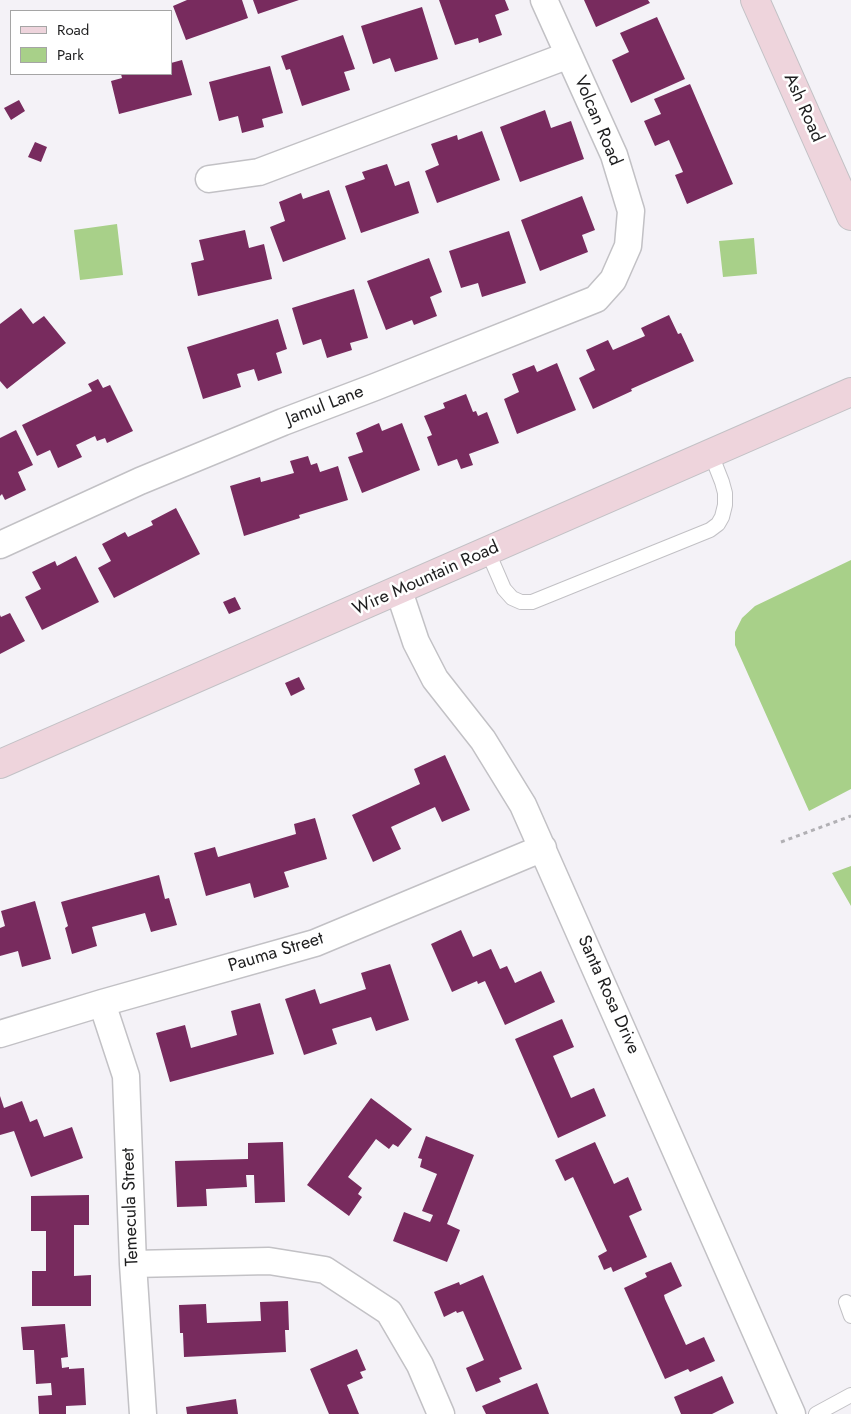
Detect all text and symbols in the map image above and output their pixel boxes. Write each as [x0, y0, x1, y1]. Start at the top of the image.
legend [10, 10, 172, 75]
text: Road [57, 19, 89, 41]
text: Park [57, 44, 84, 66]
street label: Ash Road [778, 70, 828, 146]
street label: Volcan Road [568, 73, 626, 169]
street label: Jamul Lane [283, 381, 367, 431]
street label: Wire Mountain Road [350, 537, 502, 621]
street label: Pauma Street [226, 928, 326, 978]
street label: Santa Rosa Drive [572, 932, 644, 1058]
street label: Temecula Street [118, 1147, 144, 1267]

